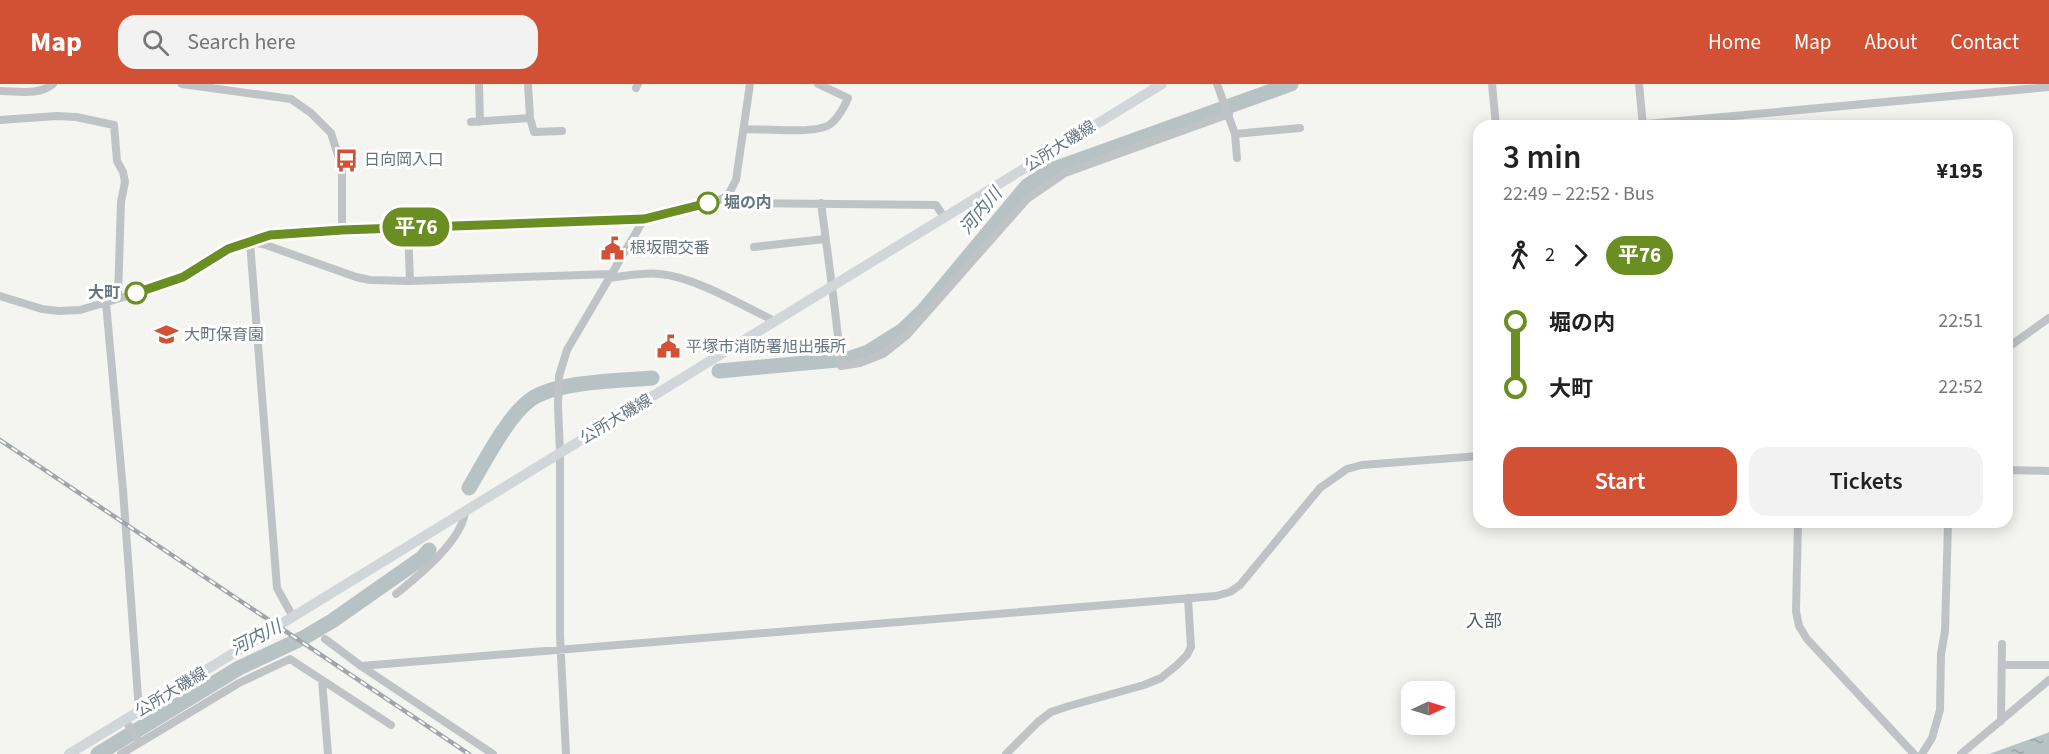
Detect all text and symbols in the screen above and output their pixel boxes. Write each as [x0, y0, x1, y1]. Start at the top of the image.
search box [118, 15, 538, 69]
text: Map [30, 22, 82, 62]
icon: search [139, 26, 172, 59]
text: Search here [187, 26, 296, 58]
text: Home [1708, 27, 1761, 57]
text: Map [1794, 27, 1832, 57]
text: About [1865, 27, 1917, 57]
text: Contact [1950, 27, 2019, 57]
street label: 公所大磯線 [1020, 115, 1100, 177]
text: 3 min [1503, 134, 1581, 181]
bus stop icon: 日向岡入口 [333, 147, 359, 173]
place label: 日向岡入口 [364, 149, 444, 171]
text: ¥195 [1937, 155, 1983, 187]
text: 22:49 – 22:52 · Bus [1503, 180, 1654, 208]
water label: 河内川 [954, 181, 1009, 240]
marker: 堀の内 [697, 192, 719, 214]
place label: 堀の内 [724, 192, 772, 214]
line badge: 平76 [382, 208, 450, 246]
text: 平76 [394, 212, 438, 242]
public building icon: 根坂間交番 [599, 235, 625, 261]
place label: 根坂間交番 [630, 237, 710, 259]
icon: walk [1503, 239, 1536, 272]
icon: forward [1564, 239, 1597, 272]
text: 平76 [1618, 240, 1661, 270]
text: 2 [1545, 241, 1555, 269]
place label: 大町 [88, 282, 120, 304]
marker: 大町 [125, 282, 147, 304]
text: 堀の内 [1549, 307, 1615, 339]
text: 22:51 [1938, 307, 1983, 335]
school or university icon: 大町保育園 [153, 322, 179, 348]
place label: 大町保育園 [184, 324, 264, 346]
public building icon: 平塚市消防署旭出張所 [655, 334, 681, 360]
place label: 平塚市消防署旭出張所 [686, 336, 846, 358]
text: 大町 [1549, 373, 1593, 405]
text: 22:52 [1938, 373, 1983, 401]
street label: 公所大磯線 [576, 389, 656, 449]
button: Start [1503, 447, 1737, 516]
button: Tickets [1749, 447, 1983, 516]
district label: 入部 [1466, 609, 1502, 634]
water label: 河内川 [226, 614, 288, 661]
street label: 公所大磯線 [131, 662, 211, 722]
north arrow [1401, 681, 1455, 735]
map controls [1401, 681, 1455, 735]

